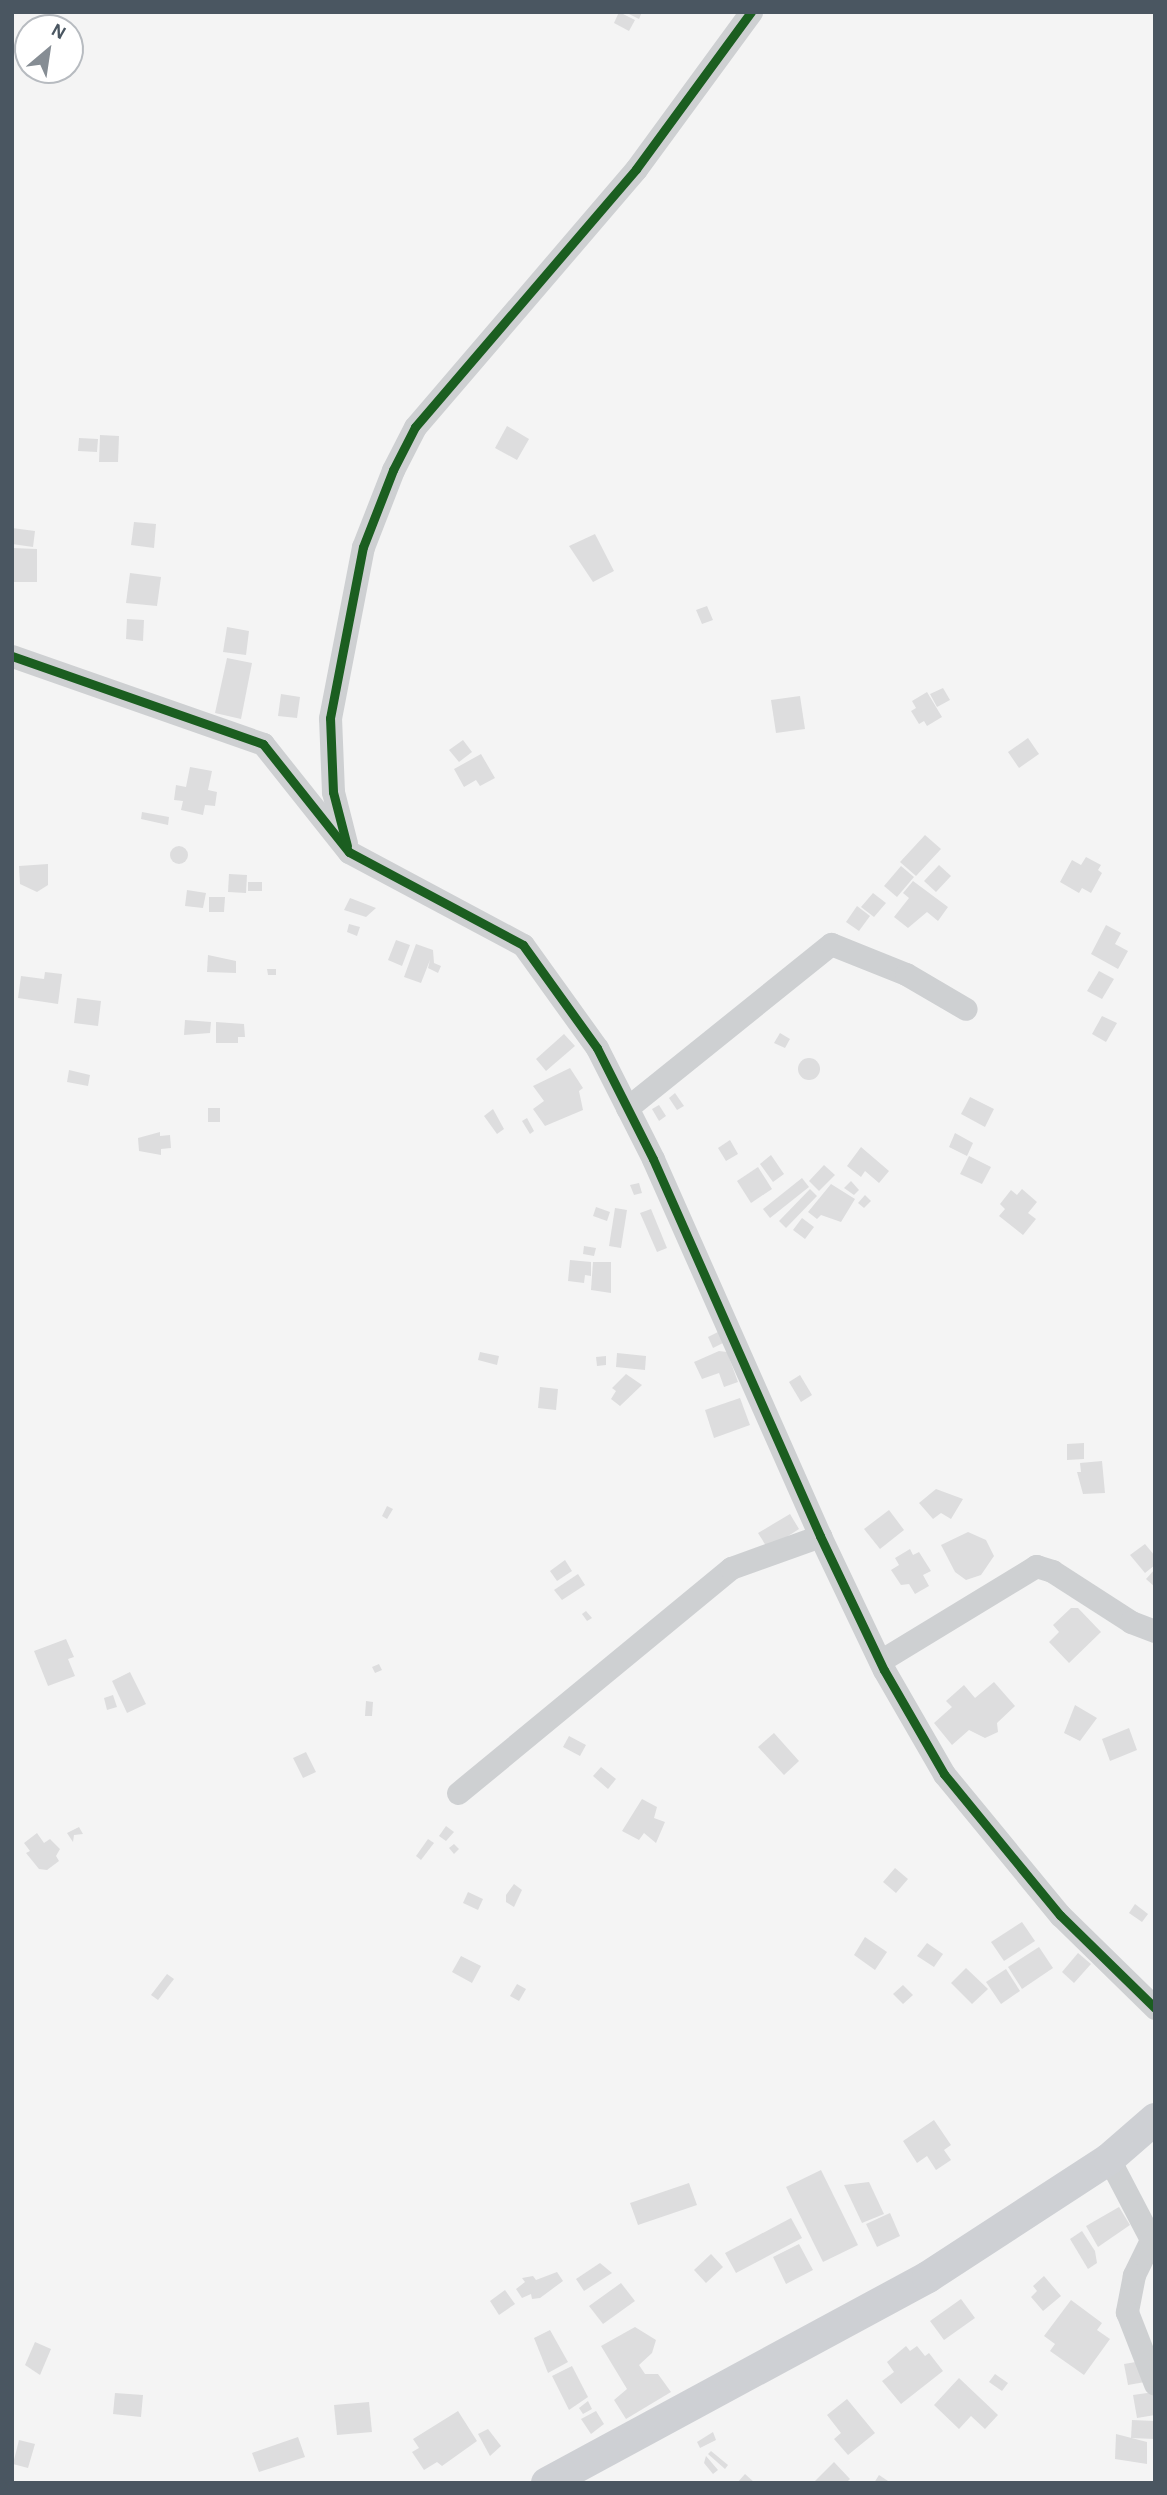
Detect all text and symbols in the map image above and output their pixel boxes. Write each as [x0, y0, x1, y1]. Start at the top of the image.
north arrow [14, 14, 84, 84]
text: N [48, 20, 69, 43]

